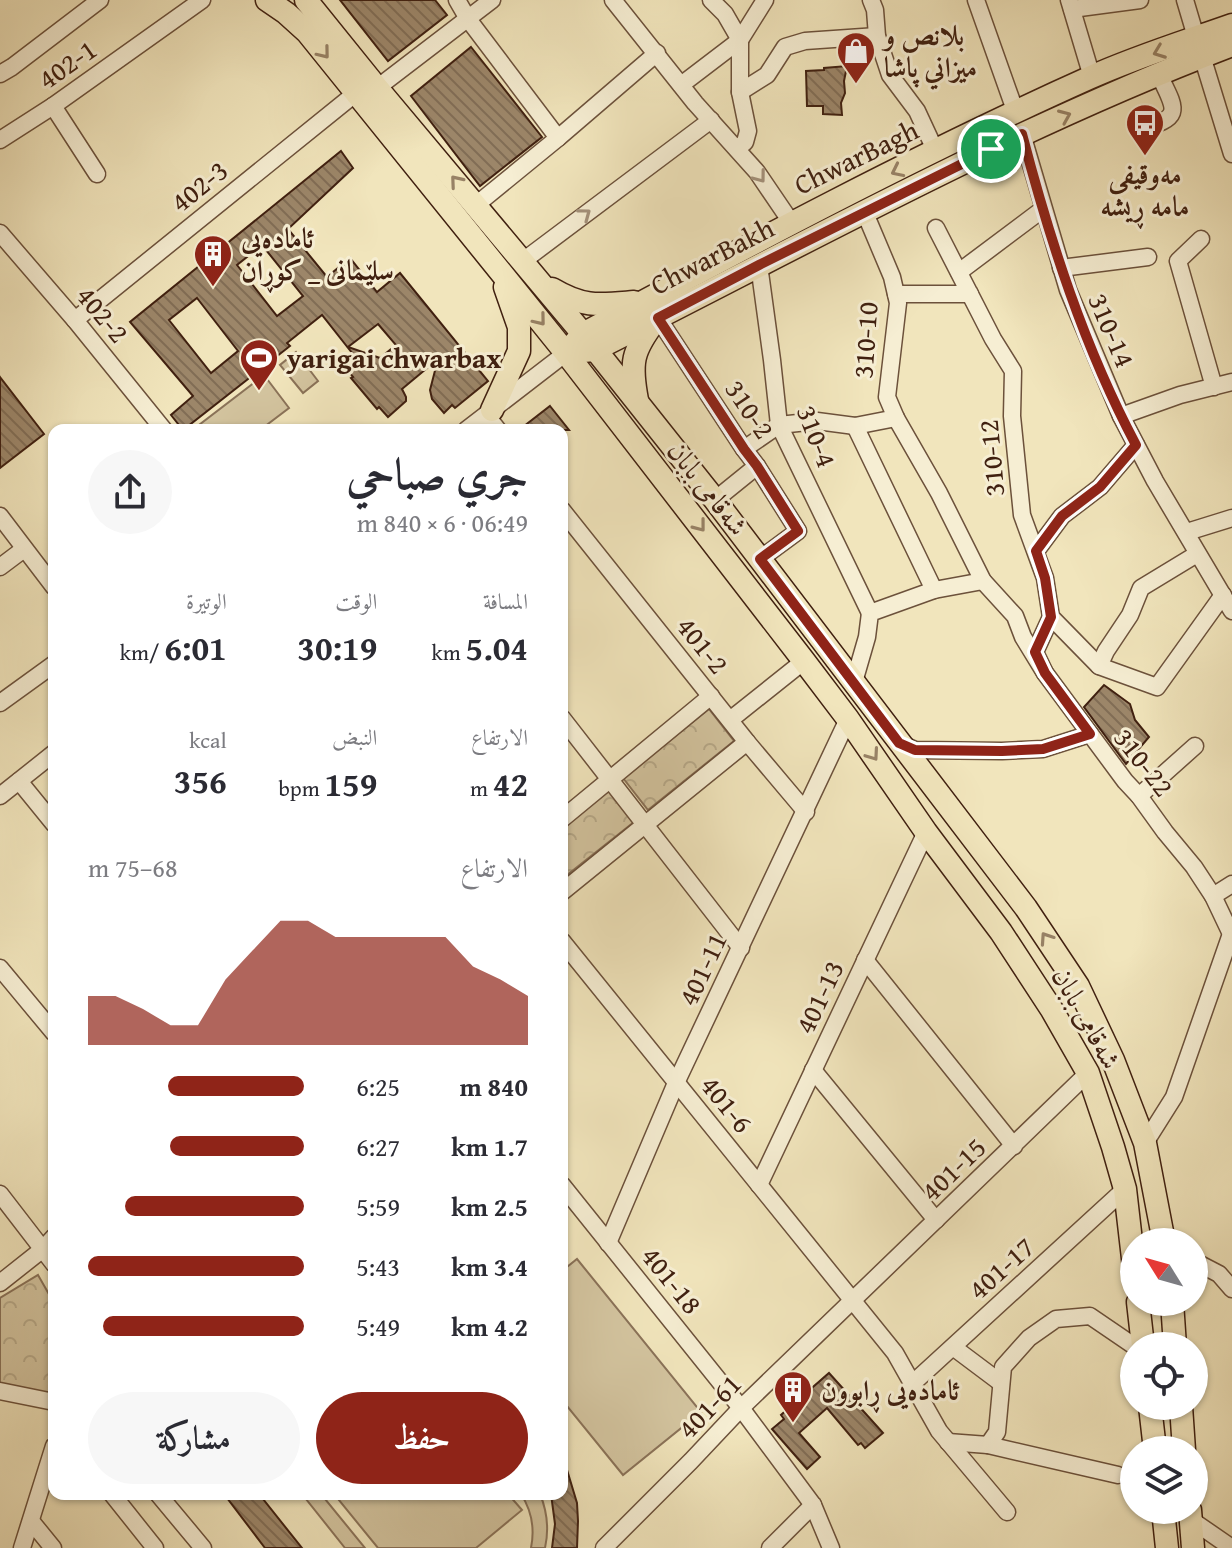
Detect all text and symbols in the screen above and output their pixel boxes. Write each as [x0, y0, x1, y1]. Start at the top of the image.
place label: بلانص و ميزاني پاشا [881, 14, 977, 90]
street label: 402-1 [29, 29, 104, 99]
shop icon: بلانص و ميزاني پاشا [835, 30, 877, 85]
one-way arrow [1153, 42, 1167, 58]
one-way arrow [314, 44, 328, 59]
bus stop icon: مەوقیفی مامە ڕیشە [1124, 102, 1166, 157]
street label: ChwarBagh [787, 109, 925, 204]
one-way arrow [1057, 109, 1071, 125]
pin [957, 115, 1025, 183]
icon: arrive [969, 127, 1013, 171]
street label: 402-3 [161, 150, 236, 222]
place label: مەوقیفی مامە ڕیشە [1101, 153, 1190, 230]
one-way arrow [890, 161, 905, 177]
one-way arrow [750, 169, 765, 183]
one-way arrow [451, 175, 466, 190]
street label: ChwarBakh [643, 207, 781, 304]
one-way arrow [577, 210, 591, 224]
place label: ئامادەیی سلێمانی _ کوڕان [240, 217, 394, 294]
building icon: ئامادەیی سلێمانی _ کوڕان [192, 233, 234, 288]
street label: 402-2 [67, 276, 140, 351]
street label: 310-14 [1079, 286, 1146, 373]
street label: 310-10 [841, 300, 888, 380]
one-way arrow [530, 311, 545, 326]
sports icon: yarigai chwarbax [238, 337, 280, 392]
place label: yarigai chwarbax [286, 337, 501, 378]
street label: 310-2 [716, 371, 785, 447]
street label: 310-4 [787, 399, 848, 473]
street label: 310-12 [967, 418, 1014, 498]
street label: شەقامی بابان [658, 431, 759, 544]
text: جري صباحي [346, 441, 528, 505]
button: share [88, 450, 172, 534]
text: 06:49 · 6 × 840 m [357, 503, 528, 542]
one-way arrow [690, 517, 704, 532]
text: الوتيرة [186, 585, 227, 617]
text: الوقت [335, 585, 377, 617]
text: المسافة [483, 585, 528, 617]
street label: 401-2 [667, 607, 739, 682]
text: 6:01 [164, 623, 227, 672]
text: 30:19 [297, 623, 377, 672]
text: 5.04 [466, 623, 528, 672]
text: /km [120, 636, 164, 668]
text: km [432, 636, 466, 668]
street label: 310-22 [1105, 719, 1184, 805]
text: النبض [332, 721, 377, 753]
text: الارتفاع [471, 721, 528, 753]
text: kcal [189, 724, 227, 756]
one-way arrow [864, 747, 879, 761]
text: 356 [174, 756, 227, 805]
text: 159 [325, 759, 377, 808]
text: 42 [493, 759, 528, 808]
text: bpm [278, 772, 325, 804]
text: m [470, 772, 493, 804]
text: 68–75 m [88, 848, 177, 887]
text: الارتفاع [461, 848, 528, 887]
street label: 401-11 [667, 925, 736, 1012]
one-way arrow [1041, 932, 1056, 946]
street label: 401-13 [784, 953, 853, 1040]
street label: شەقامی بابان [1043, 959, 1132, 1076]
street label: 401-6 [691, 1066, 763, 1141]
text: 6:25 [356, 1067, 400, 1106]
text: 840 m [460, 1067, 528, 1106]
text: 6:27 [356, 1127, 400, 1166]
text: 1.7 km [451, 1127, 528, 1166]
street label: 401-15 [911, 1127, 995, 1210]
text: 5:59 [356, 1187, 400, 1226]
text: 2.5 km [451, 1187, 528, 1226]
street label: 401-17 [958, 1227, 1043, 1309]
north arrow [1120, 1228, 1208, 1316]
map controls [1120, 1228, 1208, 1524]
street label: 401-18 [632, 1237, 713, 1323]
text: 5:43 [356, 1247, 400, 1286]
text: 3.4 km [451, 1247, 528, 1286]
text: 5:49 [356, 1307, 400, 1346]
text: 4.2 km [451, 1307, 528, 1346]
button: locate [1120, 1332, 1208, 1420]
street label: 401-61 [667, 1364, 750, 1448]
building icon: ئامادەیی ڕابوون [772, 1369, 814, 1424]
place label: ئامادەیی ڕابوون [821, 1369, 960, 1414]
button: مشاركة [88, 1392, 300, 1484]
button: حفظ [316, 1392, 528, 1484]
button: layers [1120, 1436, 1208, 1524]

